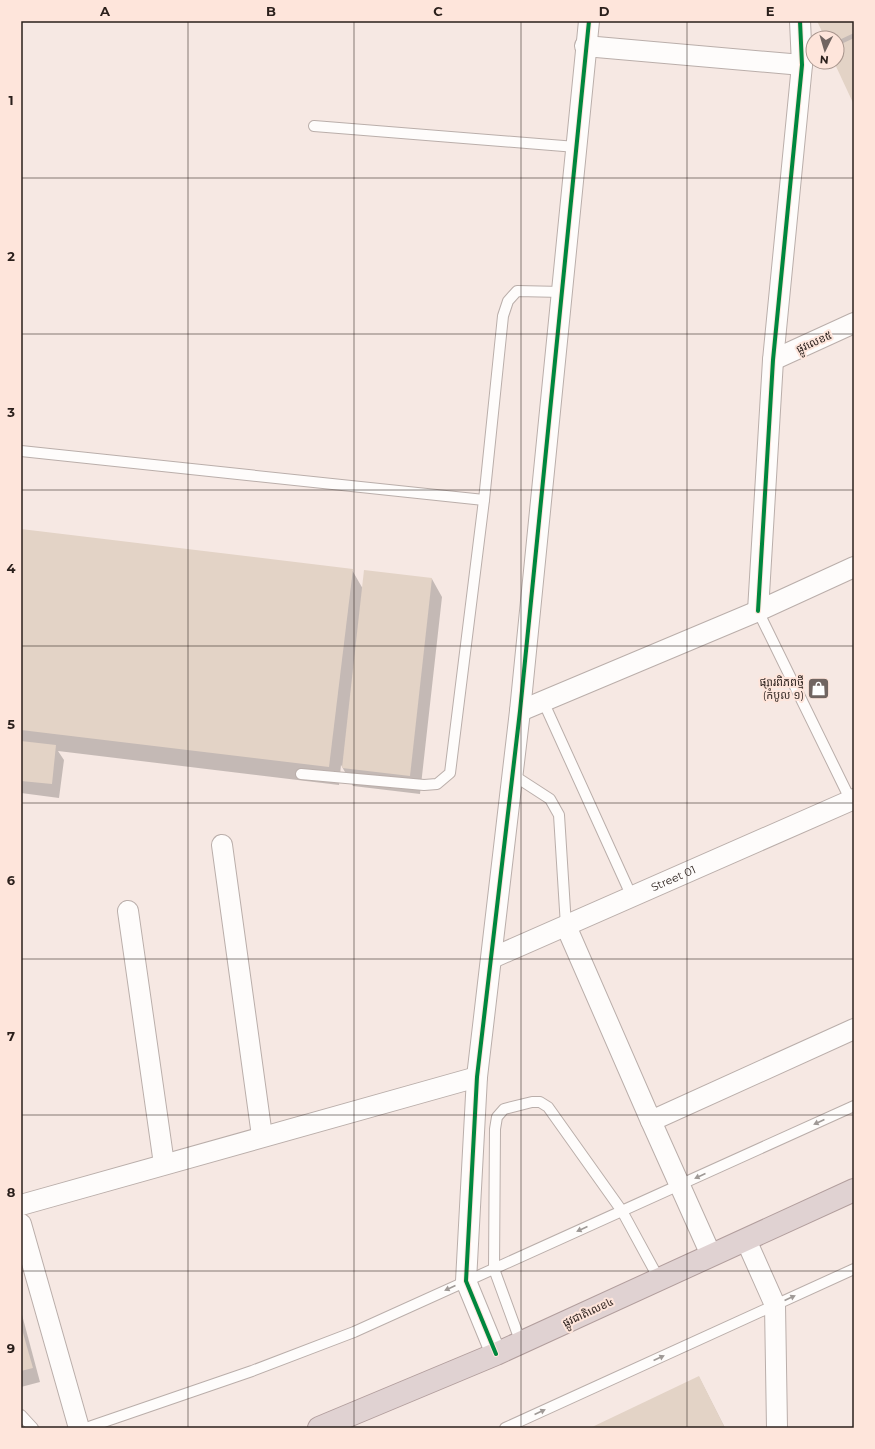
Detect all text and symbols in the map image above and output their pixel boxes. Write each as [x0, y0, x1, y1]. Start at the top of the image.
text: A [99, 3, 111, 19]
text: B [266, 3, 276, 19]
text: C [433, 3, 443, 19]
text: D [599, 3, 610, 19]
text: E [766, 3, 775, 19]
north arrow [805, 30, 845, 70]
text: N [819, 53, 829, 67]
text: 1 [8, 92, 14, 108]
text: 2 [7, 248, 15, 264]
street label: ផ្លូវលេខ៥ [794, 328, 835, 359]
text: 3 [6, 404, 15, 420]
text: 4 [7, 560, 16, 576]
place label: ផ្សារពិភពថ្មី (កំបូល ១) [759, 675, 804, 702]
shop icon: ផ្សារពិភពថ្មី (កំបូល ១) [806, 675, 832, 701]
text: 5 [7, 716, 15, 732]
street label: Street 01 [649, 862, 698, 894]
text: 6 [7, 872, 16, 888]
text: 7 [7, 1028, 15, 1044]
one-way arrow [813, 1119, 824, 1125]
one-way arrow [695, 1173, 706, 1179]
text: 8 [7, 1184, 16, 1200]
one-way arrow [576, 1226, 587, 1232]
one-way arrow [445, 1285, 456, 1291]
street label: ផ្លូវជាតិលេខ៤ [560, 1294, 617, 1333]
one-way arrow [784, 1295, 796, 1301]
text: 9 [7, 1340, 15, 1356]
one-way arrow [653, 1355, 664, 1361]
one-way arrow [535, 1409, 546, 1415]

